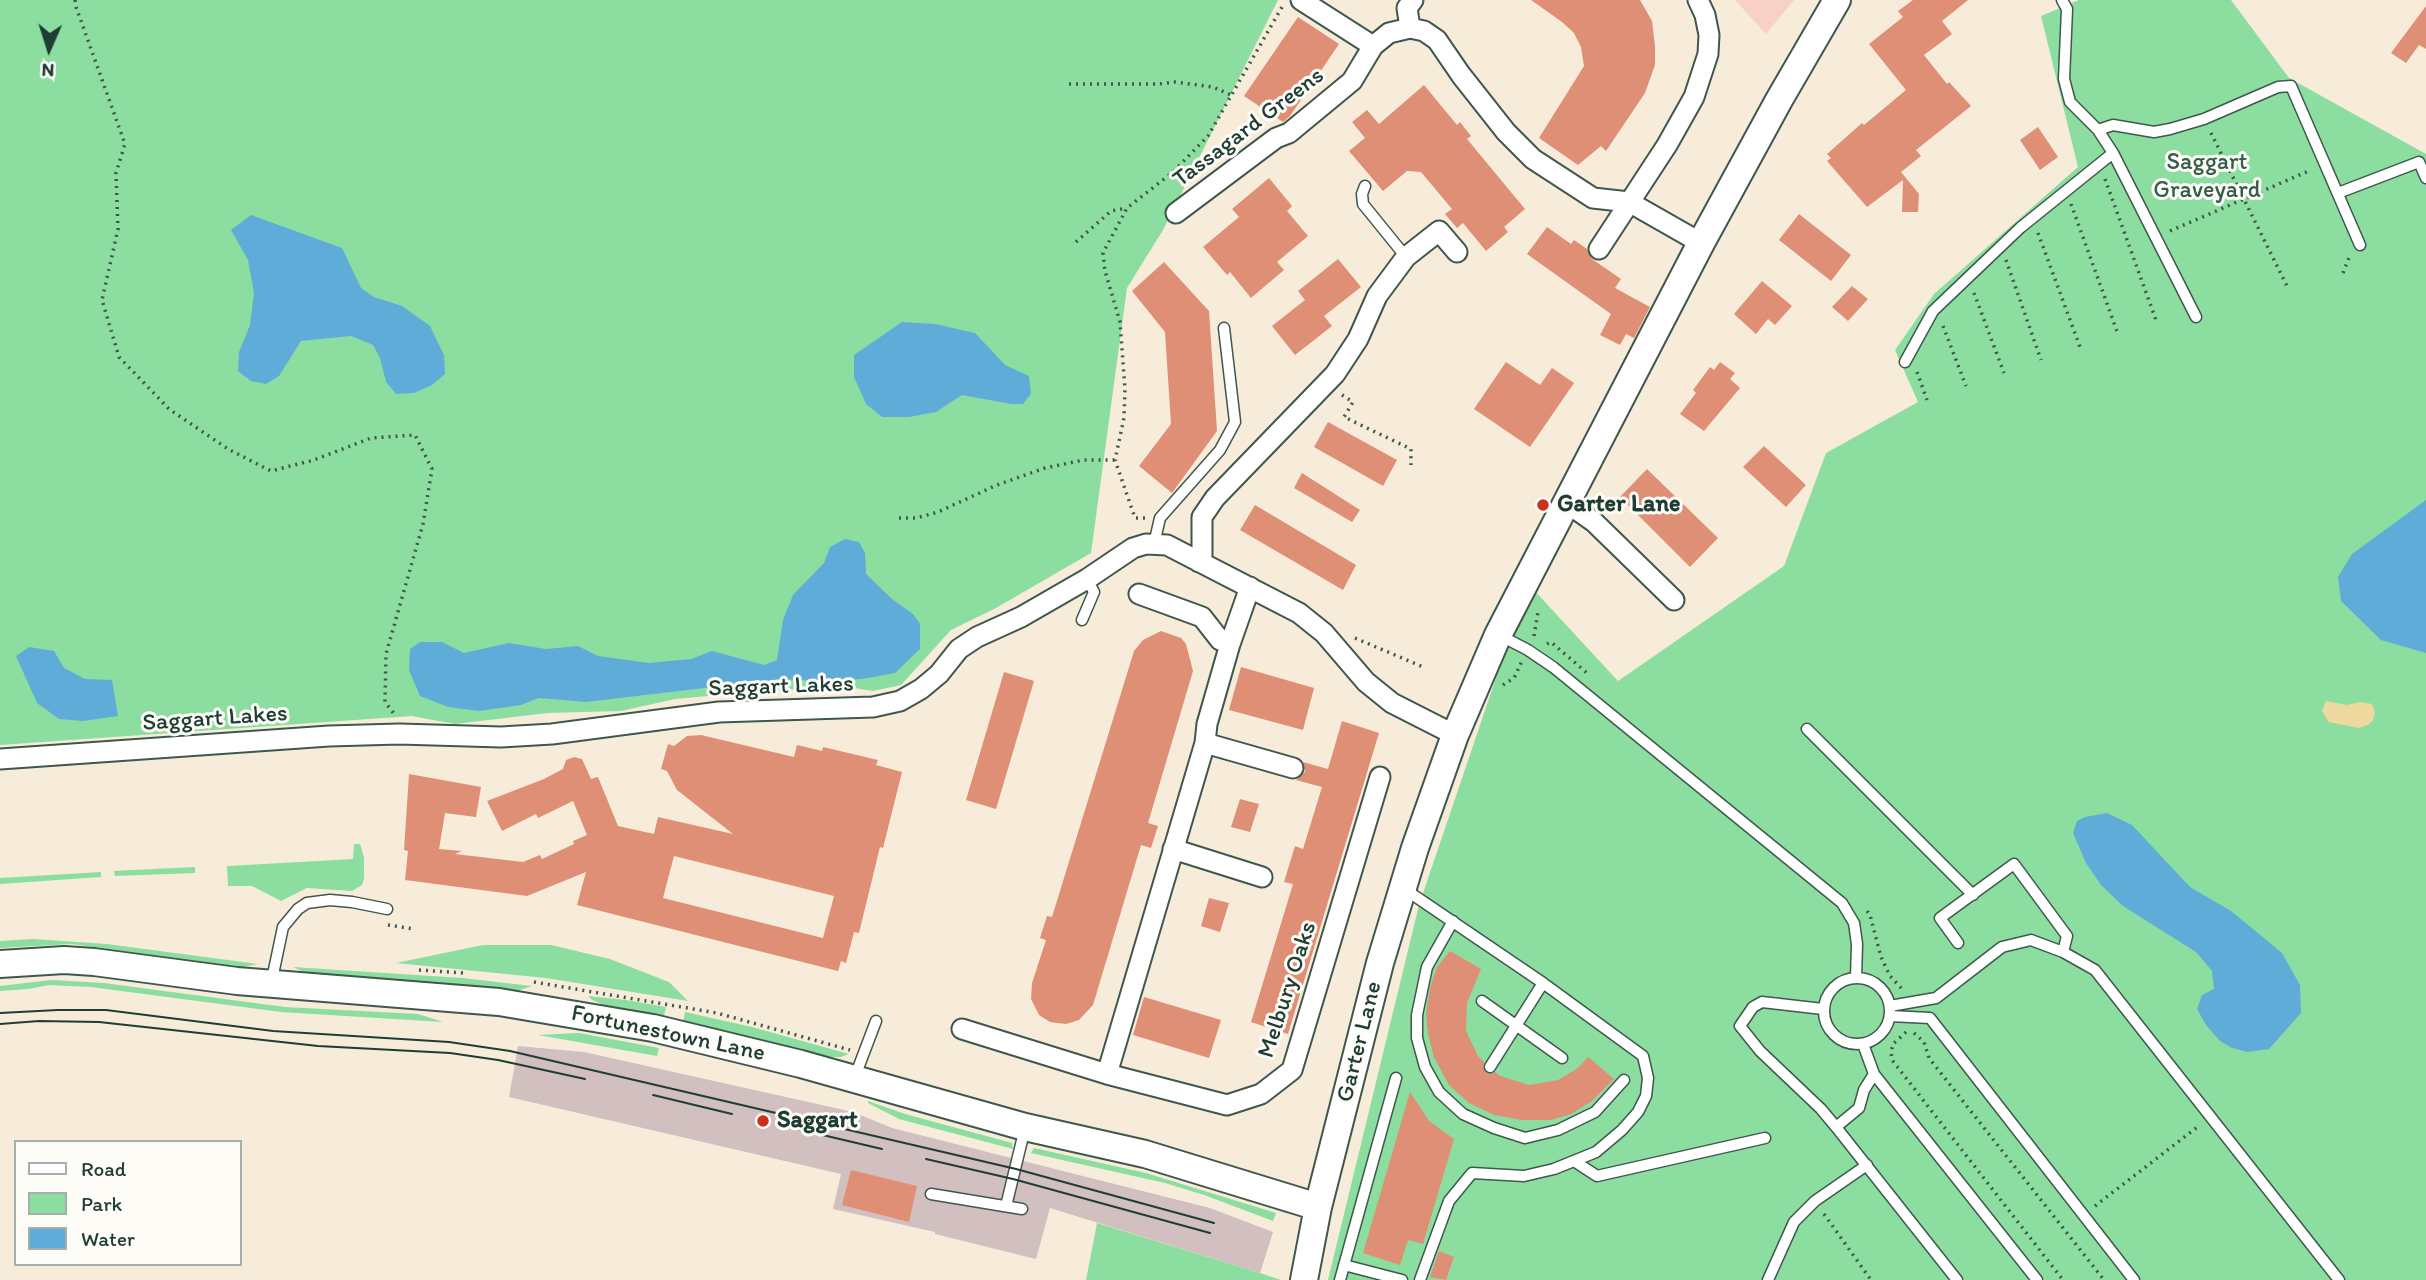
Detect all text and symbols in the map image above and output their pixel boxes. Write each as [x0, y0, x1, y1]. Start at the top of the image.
north arrow [14, 14, 84, 84]
text: N [41, 59, 55, 82]
street label: Tassagard Greens [1168, 62, 1330, 194]
park label: Saggart Graveyard [2153, 149, 2261, 205]
place label: Garter Lane [1557, 491, 1680, 519]
marker: Garter Lane [1535, 497, 1551, 513]
street label: Saggart Lakes [708, 670, 854, 704]
street label: Saggart Lakes [141, 700, 289, 738]
street label: Melbury Oaks [1252, 918, 1324, 1062]
street label: Garter Lane [1331, 979, 1389, 1105]
street label: Fortunestown Lane [568, 999, 768, 1069]
place label: Saggart [777, 1107, 858, 1135]
marker: Saggart [755, 1113, 771, 1129]
legend [14, 1140, 242, 1266]
text: Road [81, 1156, 126, 1181]
text: Park [81, 1191, 122, 1216]
text: Water [81, 1226, 135, 1251]

